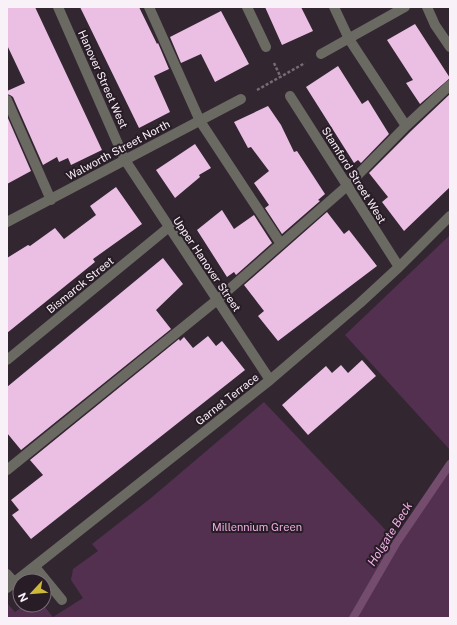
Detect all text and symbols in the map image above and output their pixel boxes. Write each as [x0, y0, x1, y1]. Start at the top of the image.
street label: Hanover Street West [76, 28, 130, 130]
street label: Walworth Street North [64, 118, 172, 182]
street label: Stamford Street West [319, 125, 389, 225]
street label: Upper Hanover Street [171, 214, 243, 314]
street label: Bismarck Street [44, 254, 116, 316]
street label: Garnet Terrace [193, 371, 261, 427]
water label: Holgate Beck [365, 499, 416, 569]
park label: Millennium Green [212, 521, 302, 533]
north arrow [12, 573, 52, 613]
text: N [16, 591, 30, 604]

